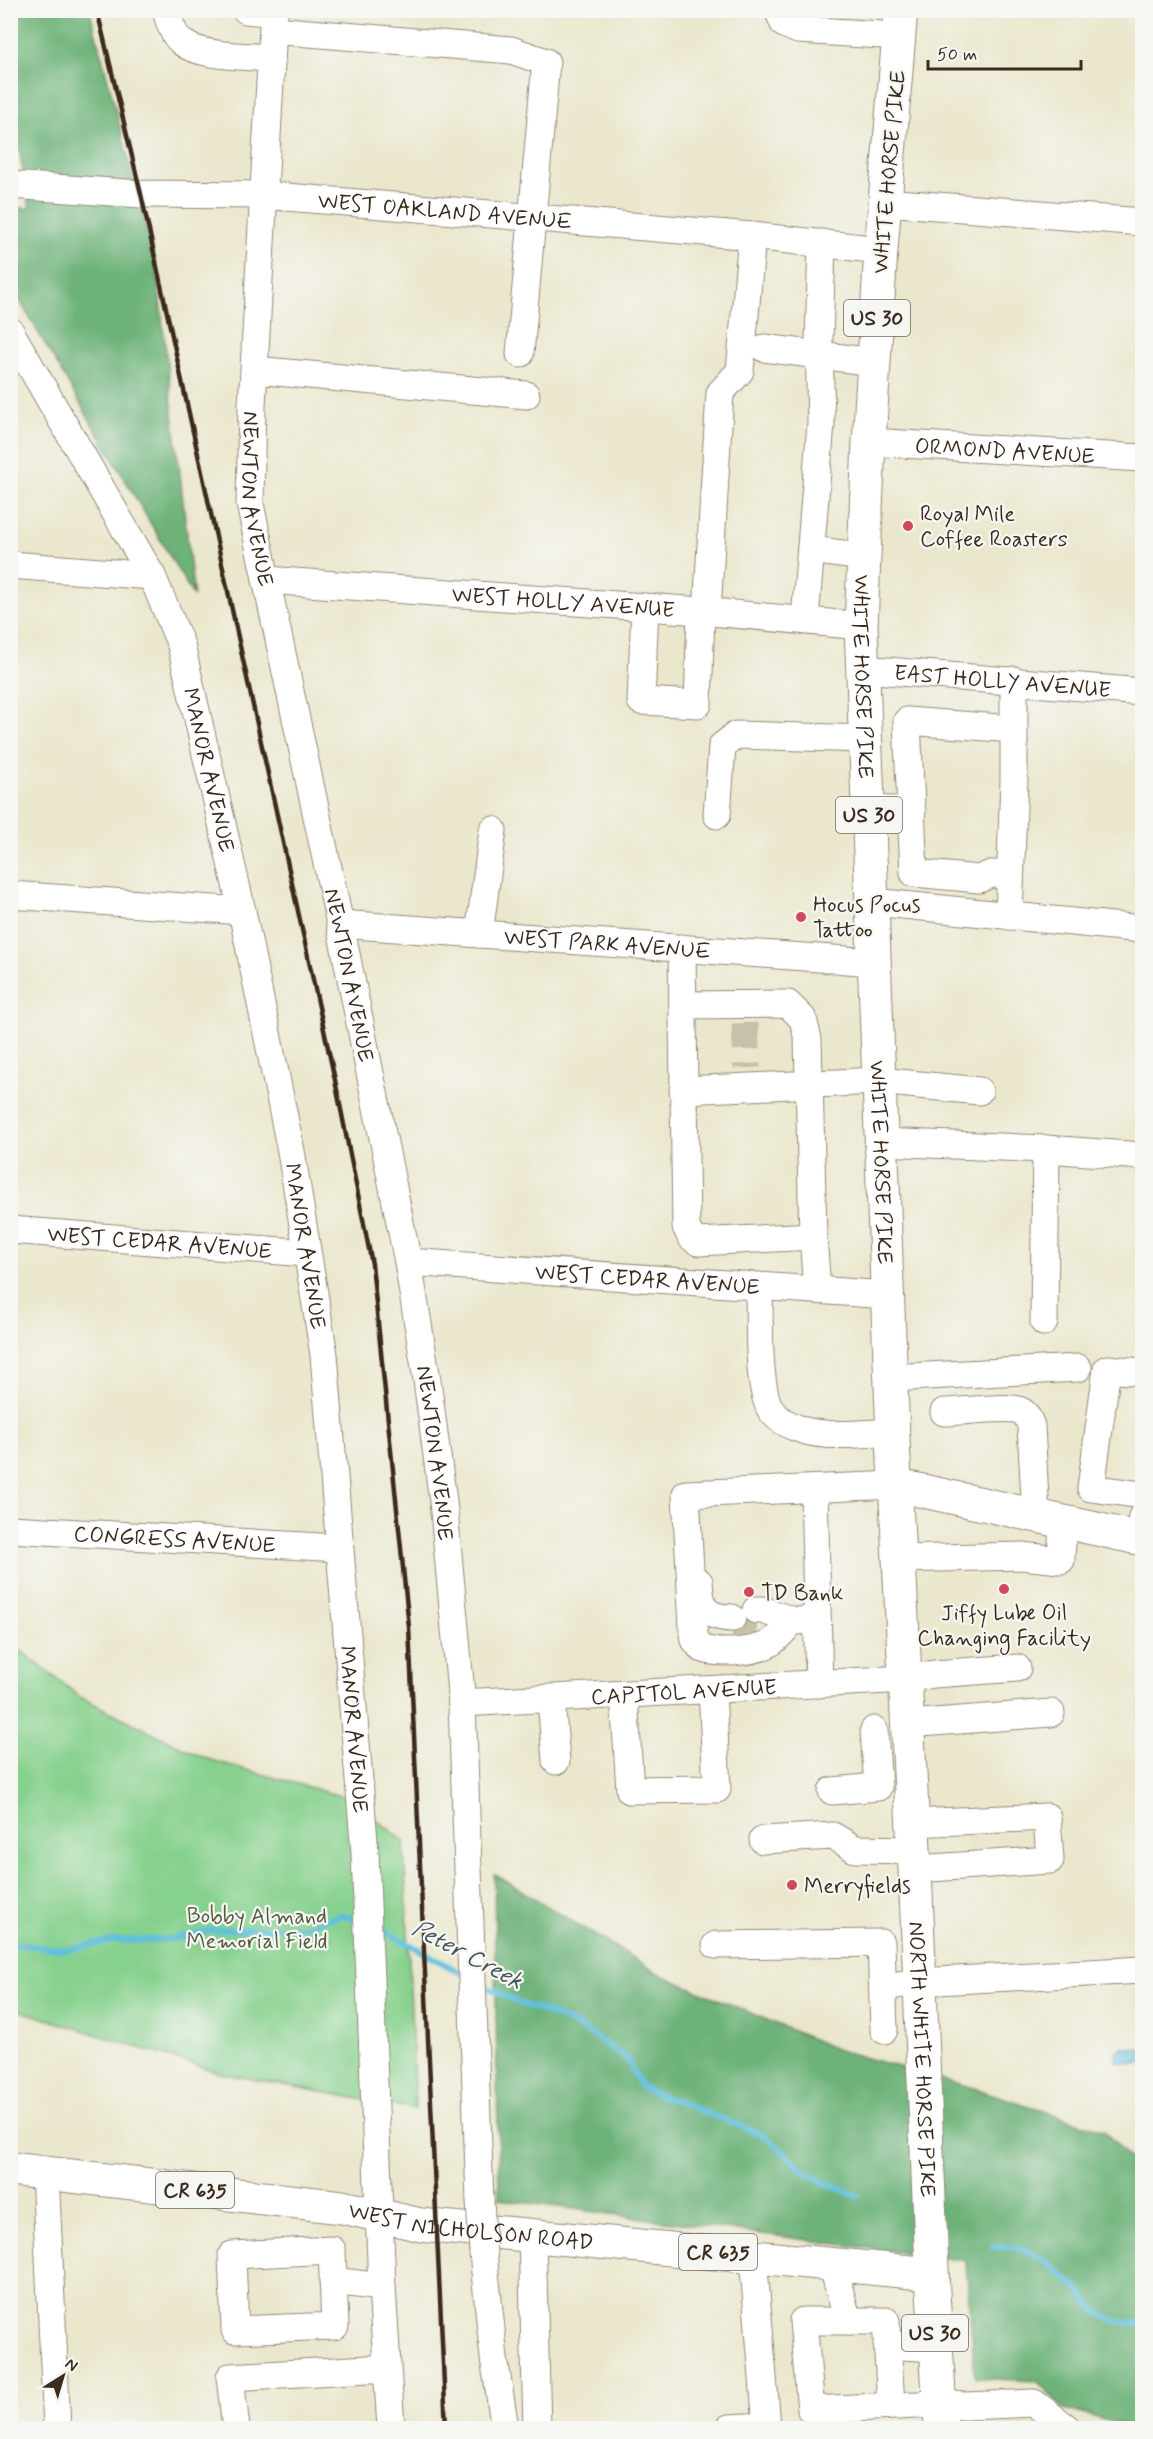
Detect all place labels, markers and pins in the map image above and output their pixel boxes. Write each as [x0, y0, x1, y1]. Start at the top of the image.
place label: Royal Mile Coffee Roasters [920, 501, 1068, 554]
marker: Royal Mile Coffee Roasters [901, 519, 915, 533]
place label: Hocus Pocus Tattoo [813, 892, 921, 945]
marker: Hocus Pocus Tattoo [794, 910, 808, 924]
place label: TD Bank [761, 1580, 843, 1608]
marker: Jiffy Lube Oil Changing Facility [997, 1582, 1011, 1596]
marker: TD Bank [742, 1585, 756, 1599]
place label: Jiffy Lube Oil Changing Facility [917, 1600, 1091, 1656]
place label: Merryfields [804, 1873, 911, 1901]
marker: Merryfields [785, 1878, 799, 1892]

